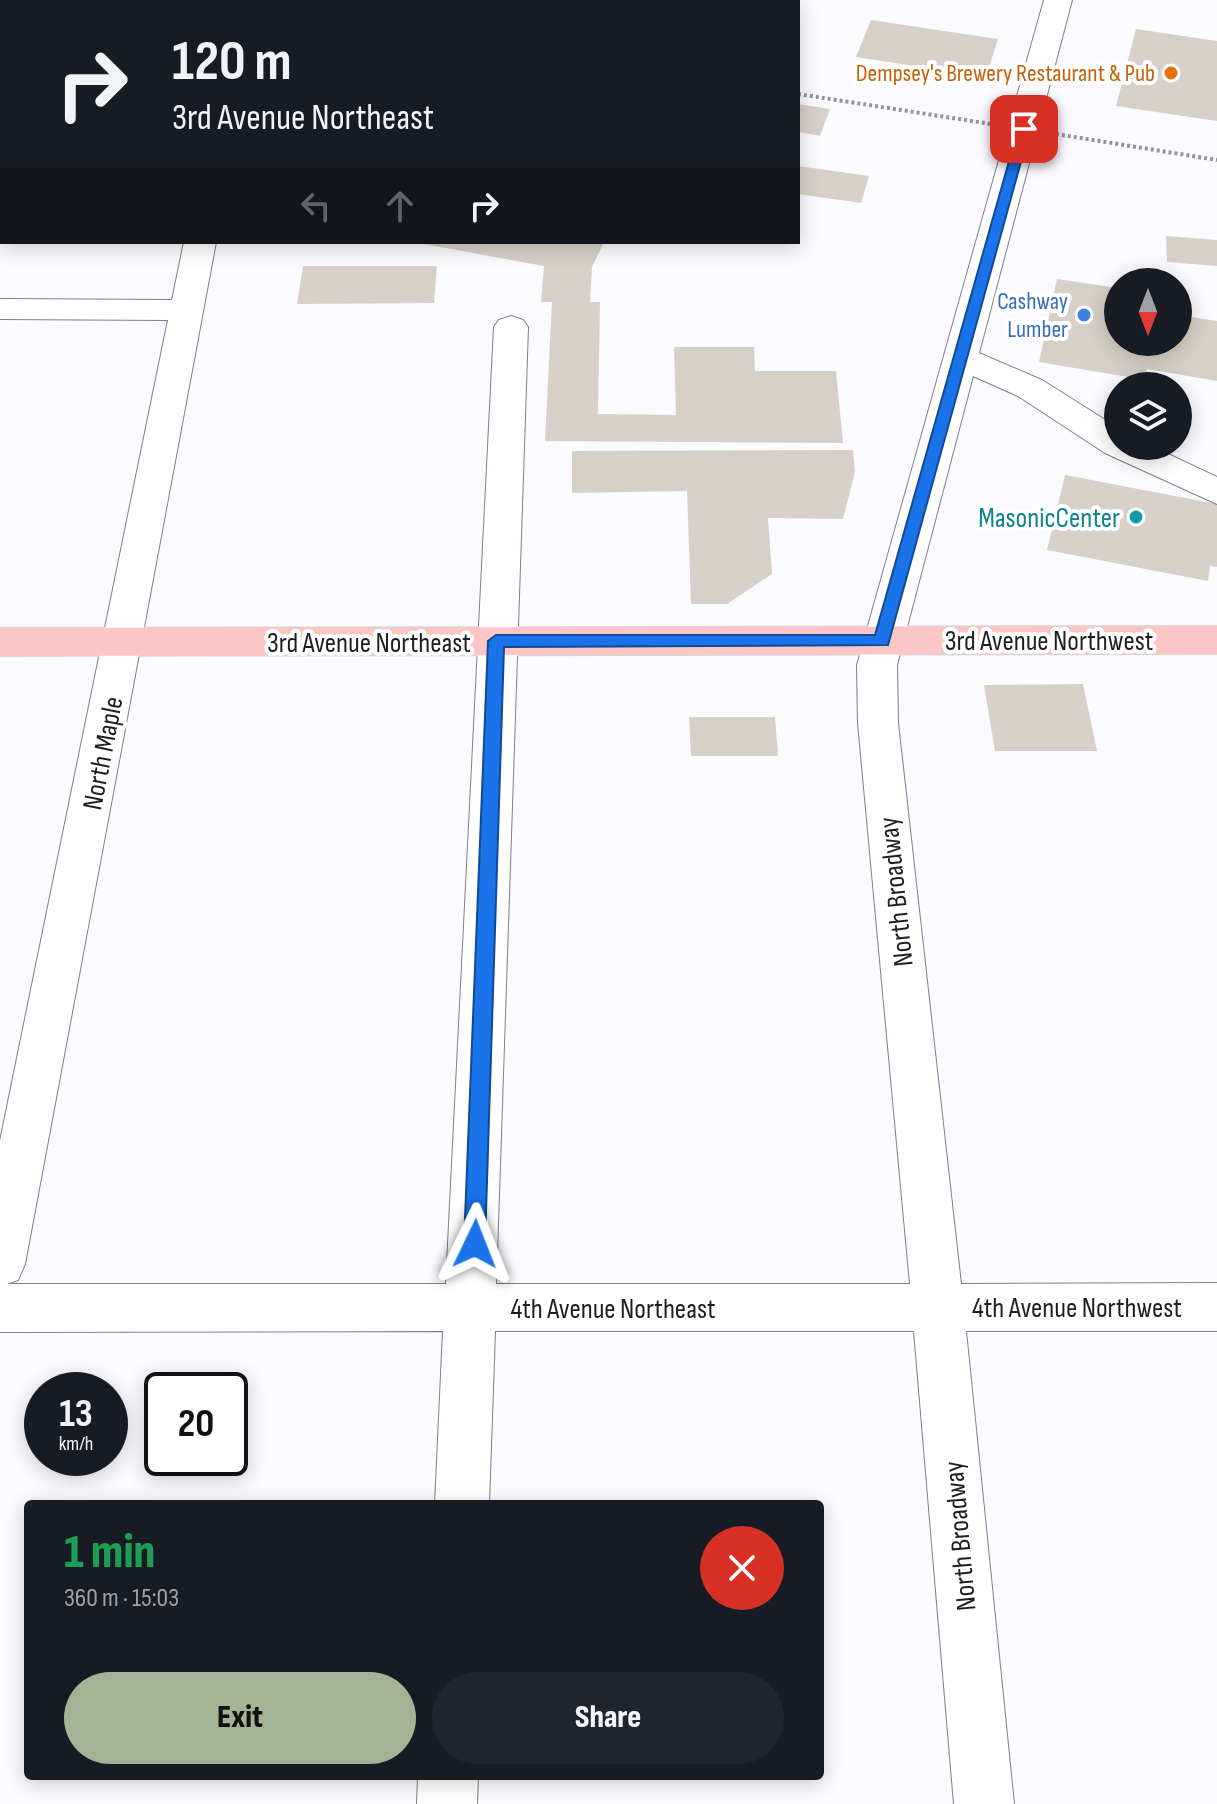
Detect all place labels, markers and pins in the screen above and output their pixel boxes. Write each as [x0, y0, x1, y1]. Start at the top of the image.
place label: Dempsey's Brewery Restaurant & Pub [856, 59, 1155, 88]
marker: Dempsey's Brewery Restaurant & Pub [1162, 64, 1180, 82]
pin [990, 95, 1058, 163]
place label: Cashway Lumber [997, 287, 1068, 344]
marker: Cashway Lumber [1075, 306, 1093, 324]
place label: MasonicCenter [978, 502, 1120, 535]
marker: MasonicCenter [1127, 508, 1145, 526]

